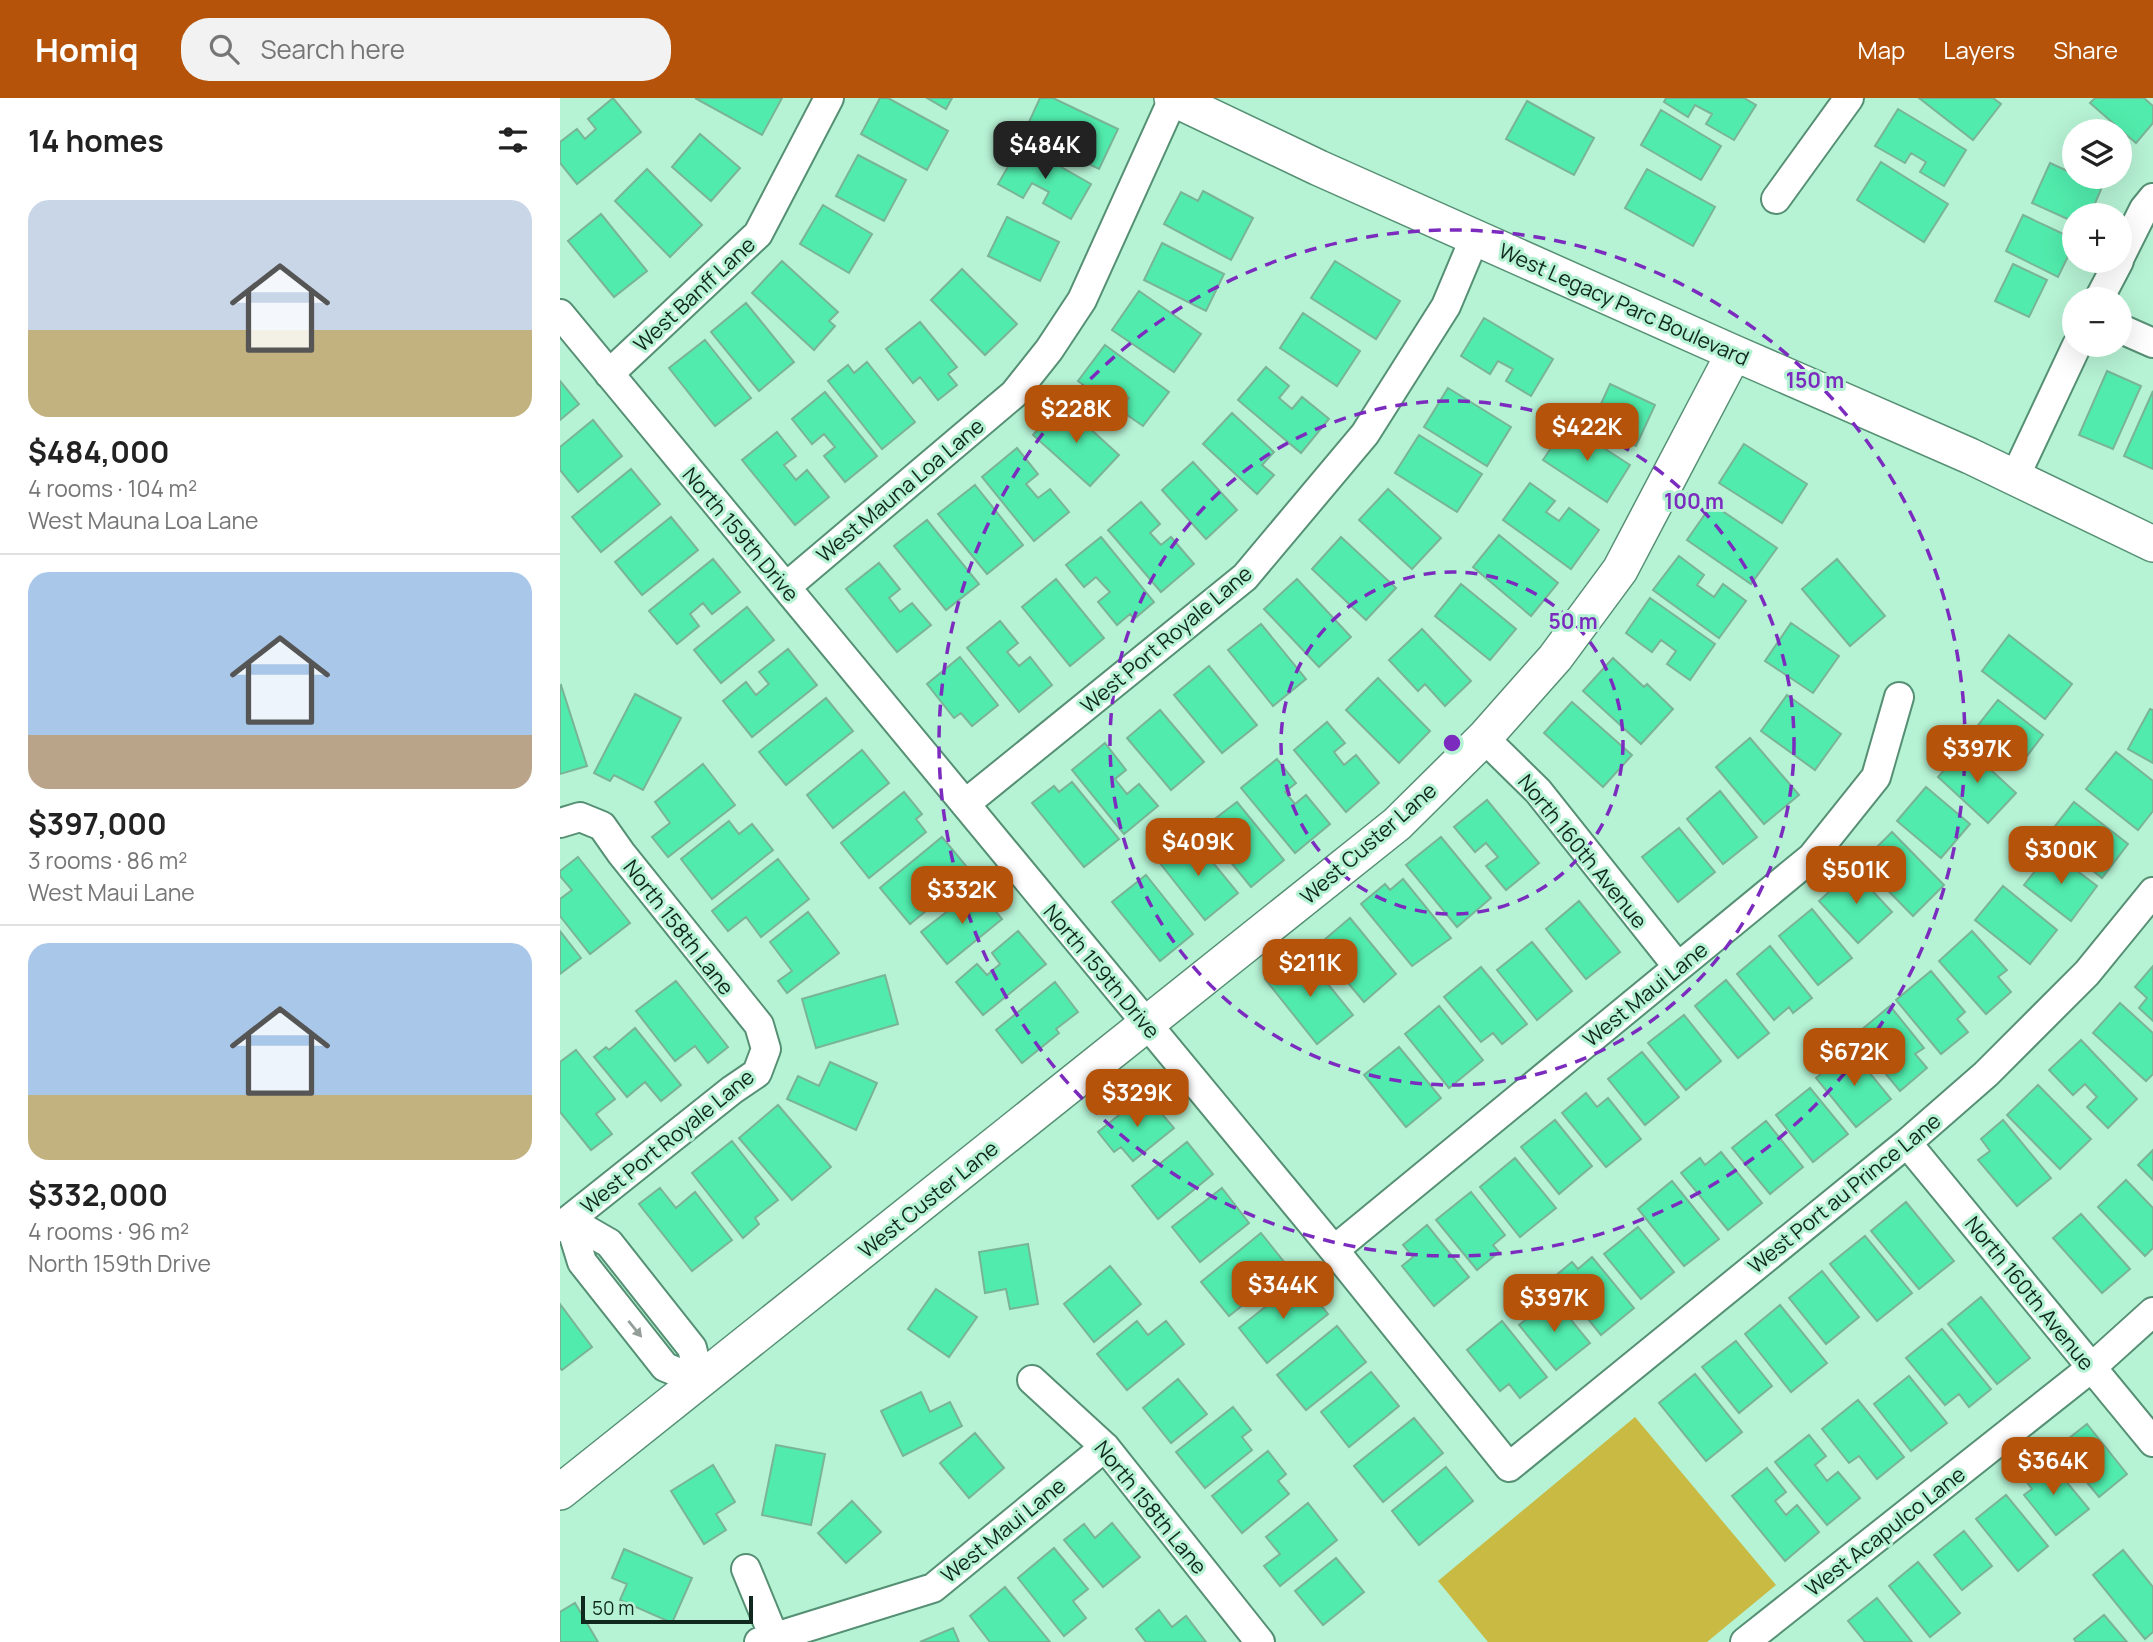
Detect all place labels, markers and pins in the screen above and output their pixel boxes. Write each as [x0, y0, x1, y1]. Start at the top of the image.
pin: $484K [996, 122, 1094, 181]
pin: $228K [1027, 386, 1125, 445]
pin: $422K [1538, 404, 1636, 463]
pin: $397K [1928, 726, 2026, 785]
centre of rings [1440, 731, 1464, 755]
pin: $409K [1149, 818, 1247, 878]
pin: $300K [2012, 826, 2110, 886]
pin: $501K [1807, 846, 1905, 906]
pin: $332K [913, 866, 1011, 926]
pin: $211K [1261, 940, 1359, 999]
pin: $672K [1805, 1028, 1903, 1088]
pin: $329K [1088, 1070, 1186, 1129]
pin: $344K [1234, 1262, 1332, 1321]
pin: $397K [1505, 1274, 1603, 1334]
pin: $364K [2004, 1438, 2102, 1497]

